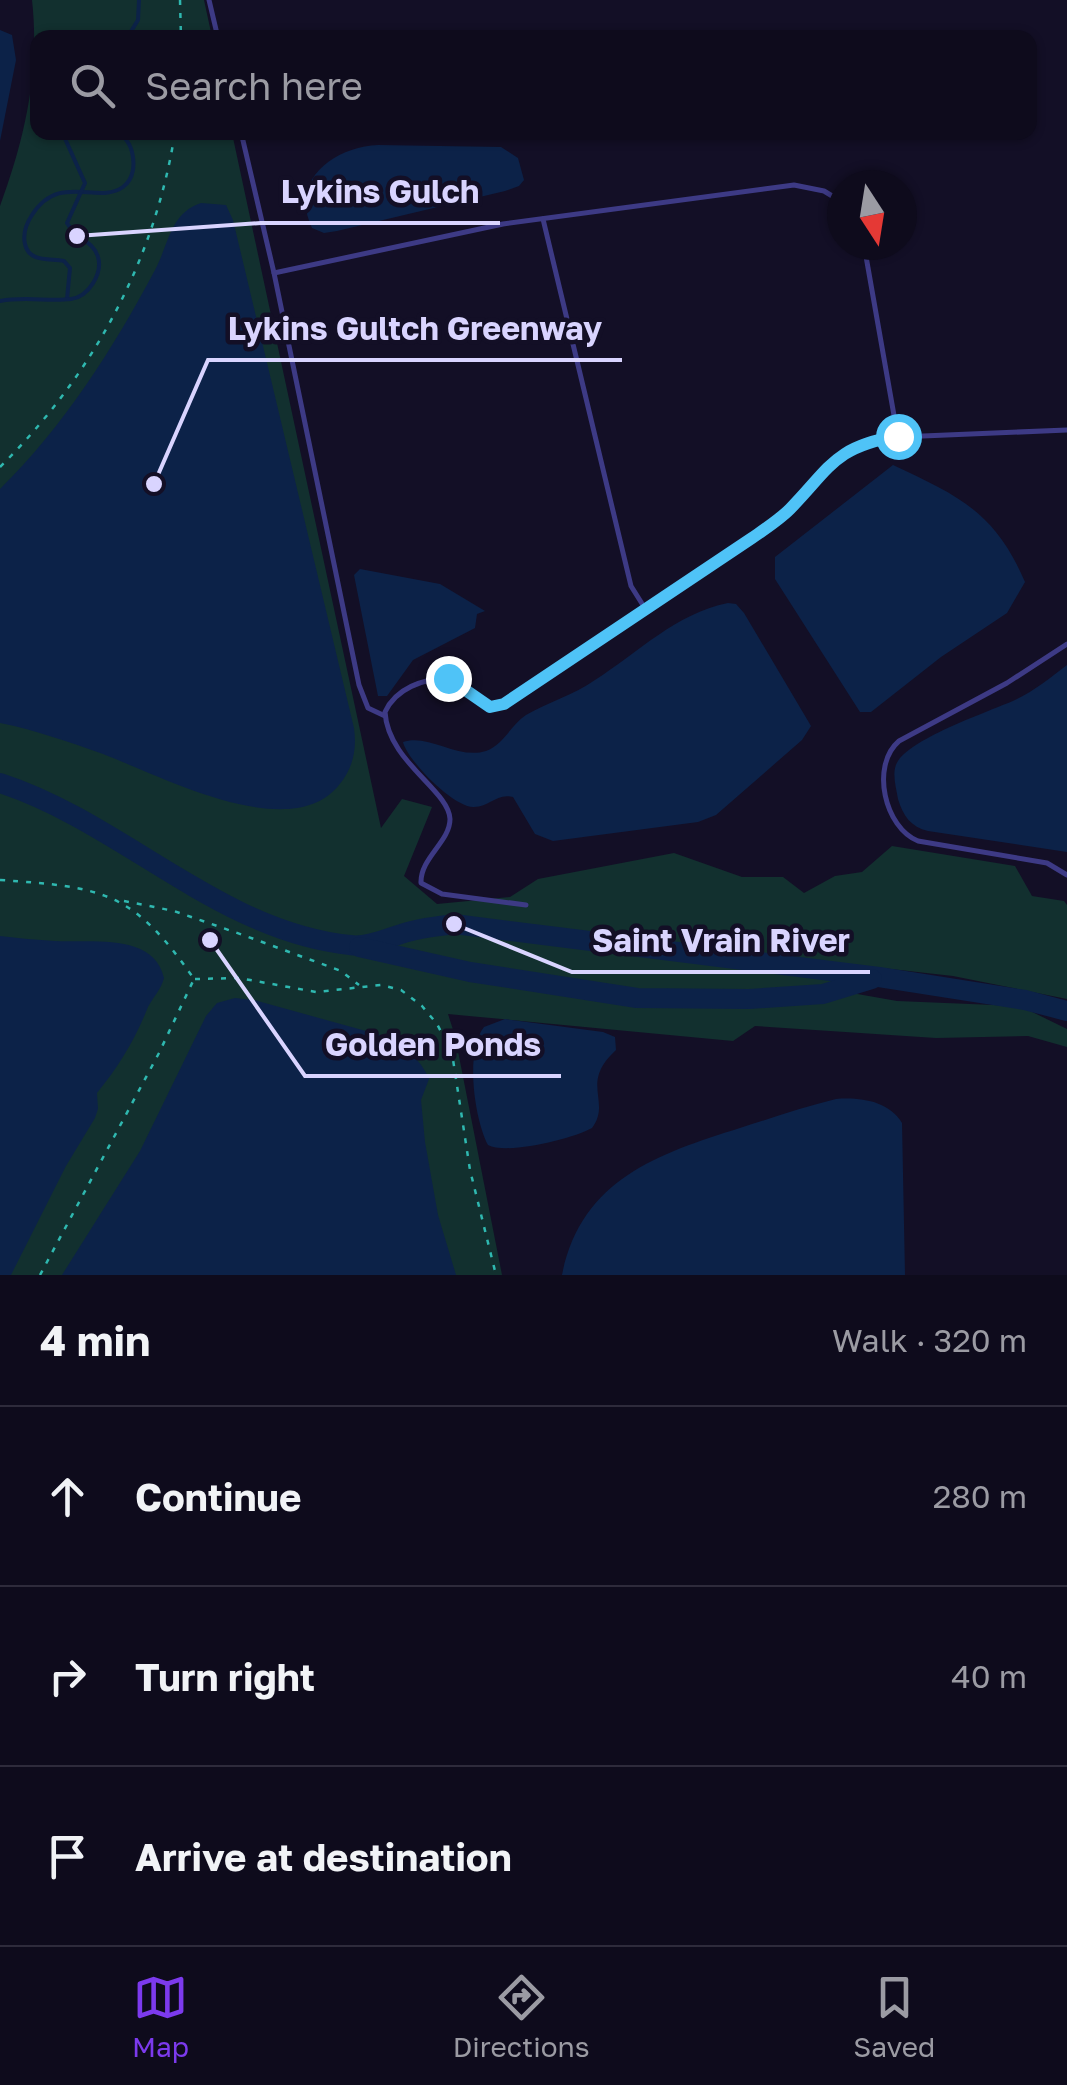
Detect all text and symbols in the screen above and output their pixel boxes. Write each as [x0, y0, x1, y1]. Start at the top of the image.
search box [30, 30, 1037, 140]
icon: search [65, 58, 120, 113]
text: Search here [145, 63, 363, 108]
callout: Lykins Gulch [261, 161, 500, 223]
north arrow [827, 170, 917, 260]
text: Lykins Gulch [281, 172, 479, 210]
callout: Lykins Gultch Greenway [208, 298, 622, 360]
text: Lykins Gultch Greenway [228, 309, 602, 347]
route start [876, 414, 922, 460]
route end [426, 656, 472, 702]
callout: Saint Vrain River [572, 910, 870, 972]
text: Saint Vrain River [592, 921, 850, 959]
callout: Golden Ponds [305, 1014, 561, 1076]
text: Golden Ponds [325, 1025, 541, 1063]
text: 4 min [40, 1315, 150, 1365]
text: Walk · 320 m [832, 1321, 1027, 1359]
icon: ahead [40, 1469, 95, 1524]
text: Continue [135, 1474, 301, 1519]
text: 280 m [933, 1477, 1027, 1515]
icon: right [40, 1649, 95, 1704]
text: Turn right [135, 1654, 315, 1699]
text: 40 m [951, 1657, 1027, 1695]
icon: arrive [40, 1829, 95, 1884]
text: Arrive at destination [135, 1834, 512, 1879]
tab: Map [132, 1970, 189, 2063]
tab: Directions [453, 1970, 590, 2063]
tab: Saved [853, 1970, 935, 2063]

